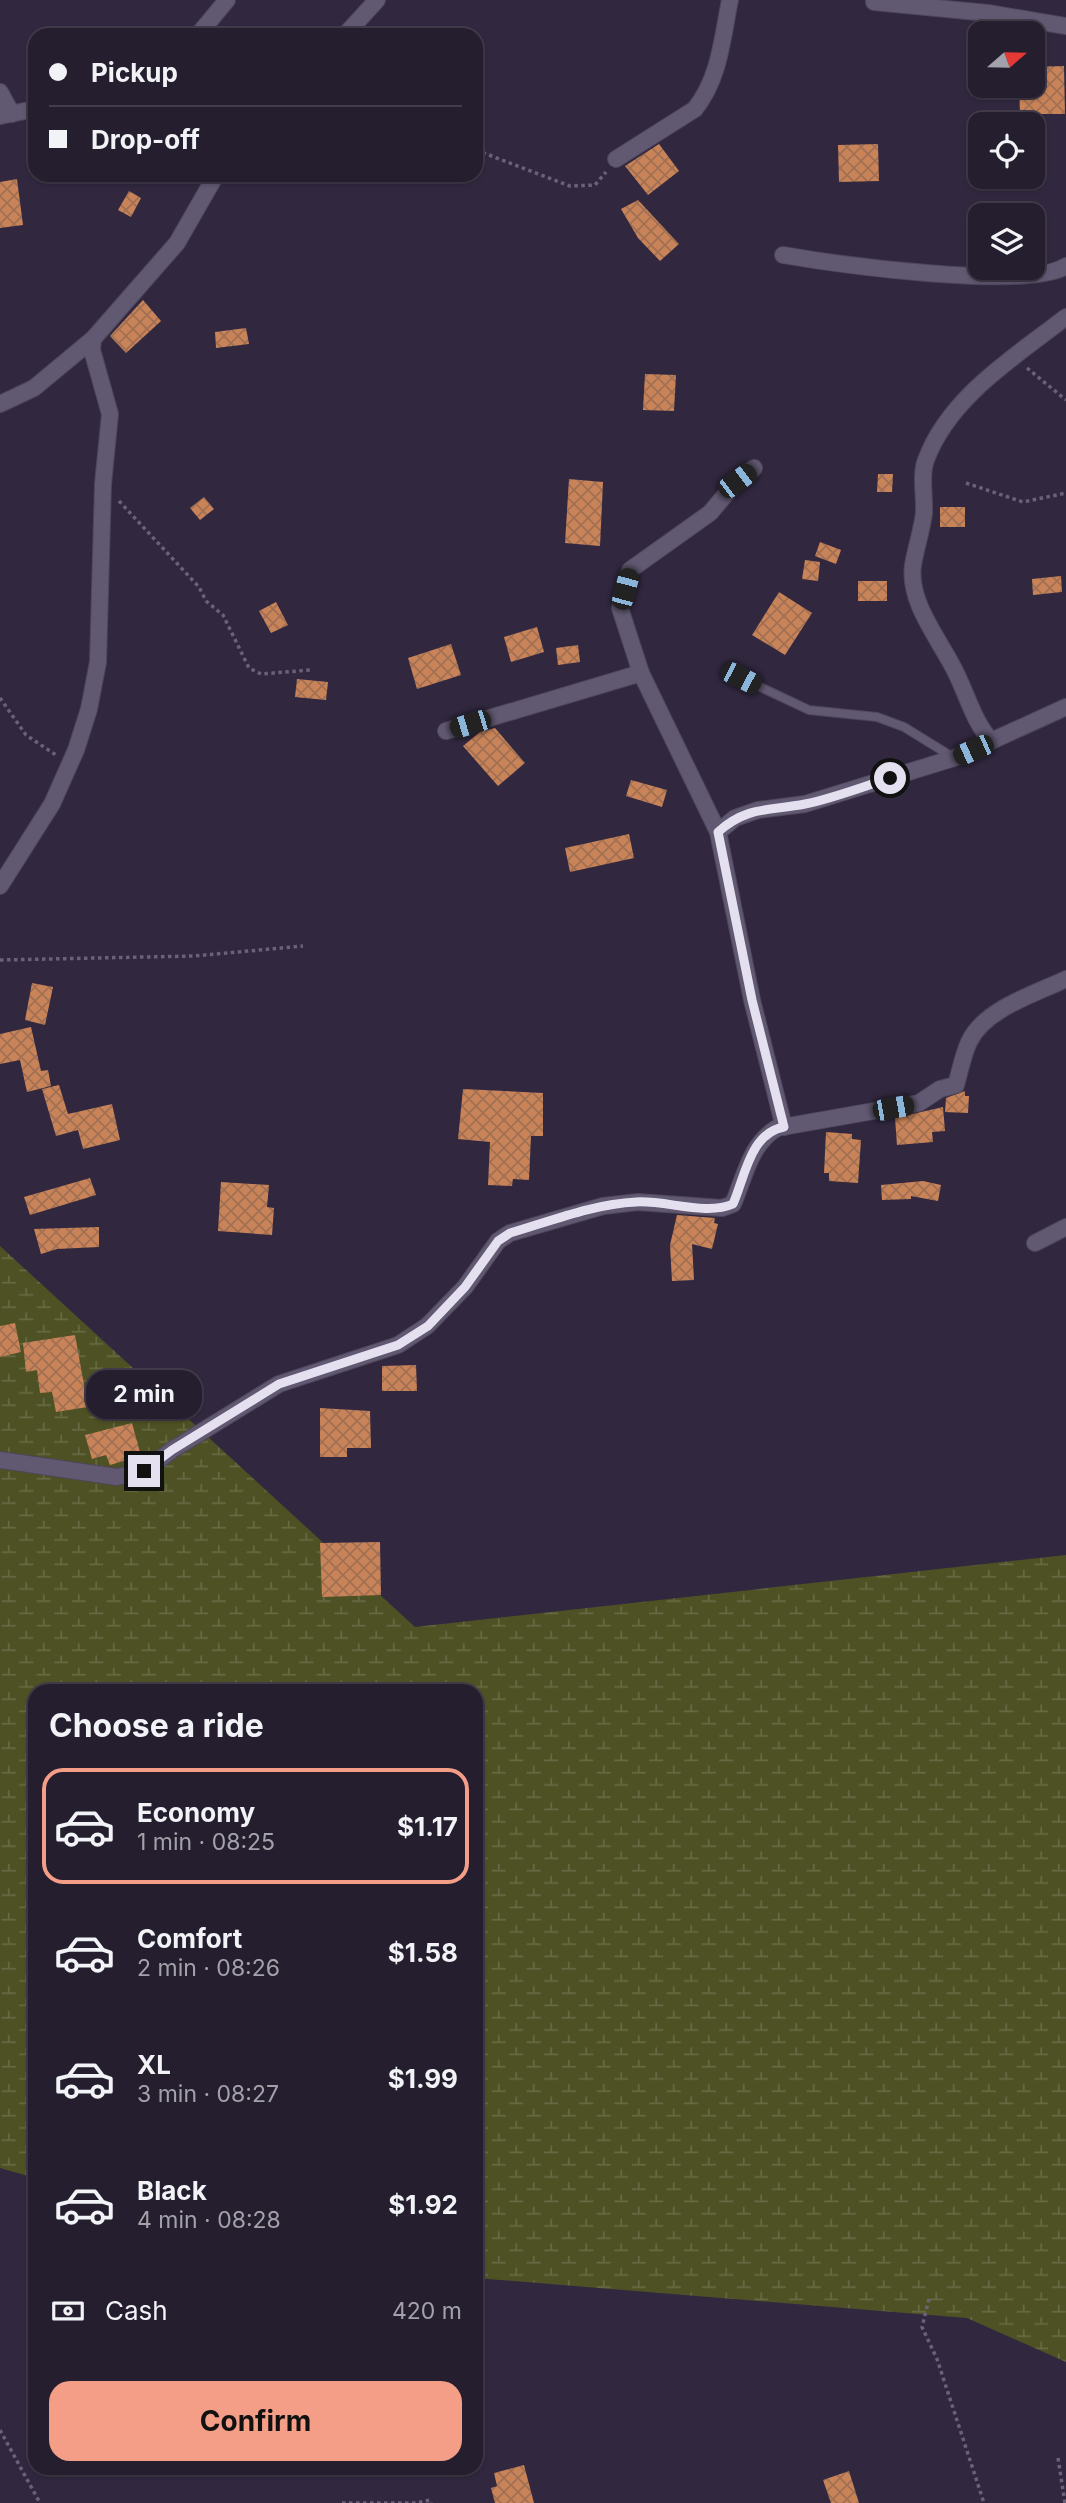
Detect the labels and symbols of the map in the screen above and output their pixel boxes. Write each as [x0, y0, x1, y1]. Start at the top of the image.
north arrow [968, 21, 1045, 98]
car [714, 460, 761, 502]
car [610, 566, 641, 612]
car [718, 659, 765, 697]
car [447, 708, 494, 740]
car [950, 732, 997, 768]
route start [874, 762, 906, 794]
car [871, 1094, 916, 1122]
callout: 2 min [86, 1370, 202, 1418]
route end [128, 1455, 160, 1487]

